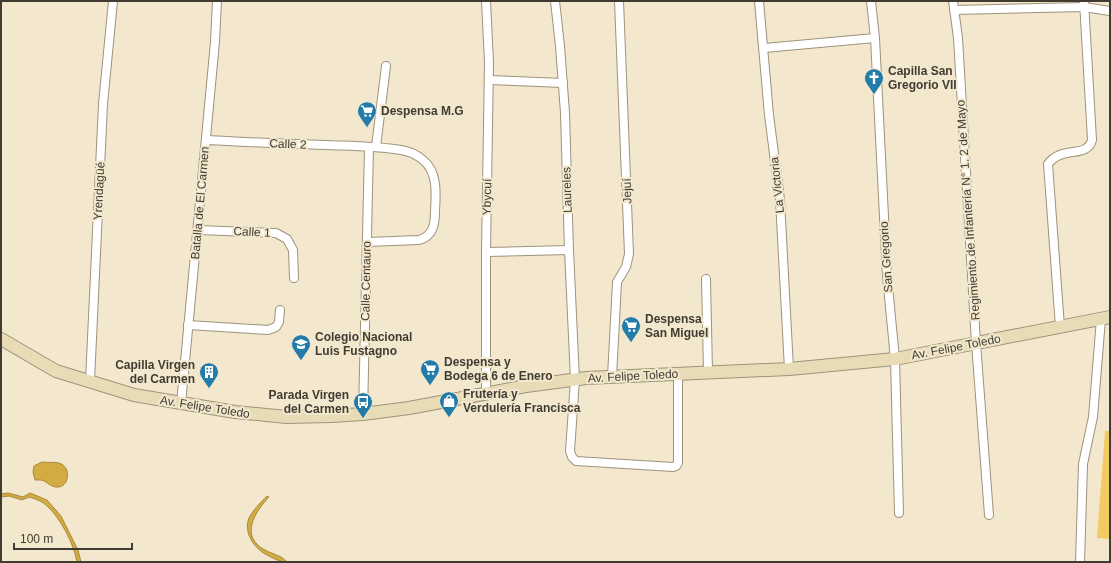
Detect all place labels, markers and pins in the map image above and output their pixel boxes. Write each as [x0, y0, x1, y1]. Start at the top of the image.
place label: Capilla San Gregorio VII [888, 64, 957, 92]
church icon: Capilla San Gregorio VII [863, 67, 885, 95]
supermarket icon: Despensa M.G [356, 100, 378, 128]
place label: Despensa M.G [381, 104, 464, 118]
place label: Despensa San Miguel [645, 312, 708, 340]
supermarket icon: Despensa San Miguel [620, 315, 642, 343]
place label: Colegio Nacional Luis Fustagno [315, 330, 412, 358]
school or university icon: Colegio Nacional Luis Fustagno [290, 333, 312, 361]
place label: Despensa y Bodega 6 de Enero [444, 355, 553, 383]
place label: Capilla Virgen del Carmen [115, 358, 195, 386]
supermarket icon: Despensa y Bodega 6 de Enero [419, 358, 441, 386]
building icon: Capilla Virgen del Carmen [198, 361, 220, 389]
place label: Frutería y Verdulería Francisca [463, 387, 581, 415]
place label: Parada Virgen del Carmen [269, 388, 349, 416]
shop icon: Frutería y Verdulería Francisca [438, 390, 460, 418]
bus stop icon: Parada Virgen del Carmen [352, 391, 374, 419]

